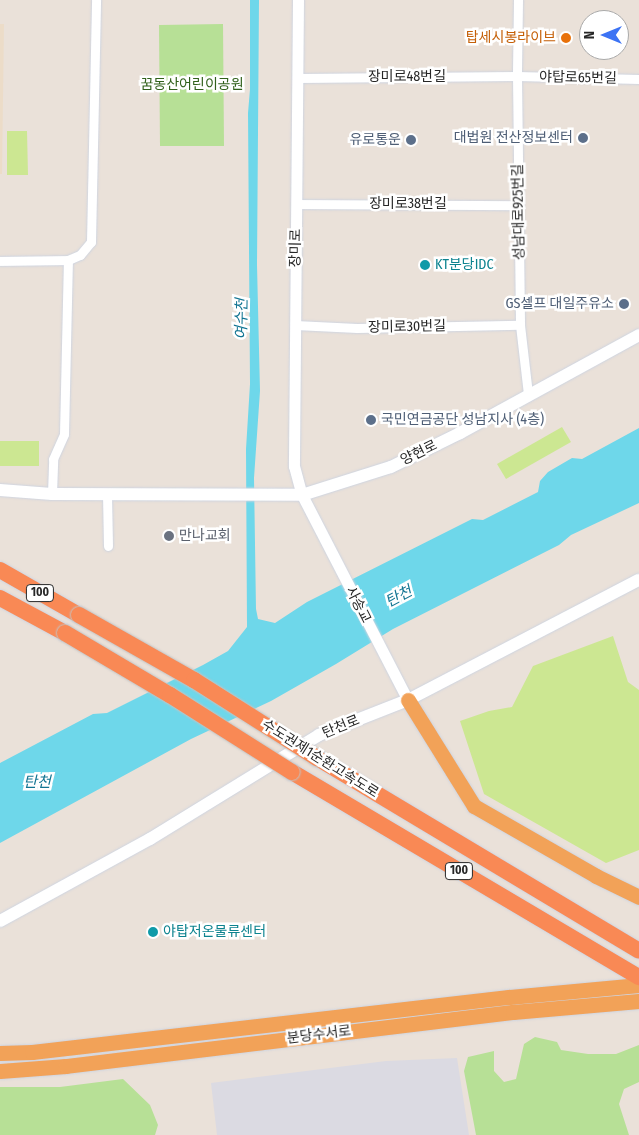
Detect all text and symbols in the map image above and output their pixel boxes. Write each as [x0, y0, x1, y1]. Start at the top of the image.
north arrow [579, 10, 629, 60]
place label: 탑세시봉라이브 [466, 30, 556, 46]
text: N [581, 31, 598, 39]
marker: 탑세시봉라이브 [560, 32, 572, 44]
street label: 장미로48번길 [368, 69, 446, 85]
street label: 야탑로65번길 [539, 69, 617, 87]
park label: 꿈동산어린이공원 [140, 77, 244, 93]
place label: 대법원 전산정보센터 [454, 130, 573, 146]
place label: 유로통운 [349, 132, 401, 148]
marker: 대법원 전산정보센터 [577, 132, 589, 144]
marker: 유로통운 [405, 134, 417, 146]
street label: 성남대로925번길 [510, 164, 528, 260]
street label: 장미로38번길 [369, 196, 447, 212]
street label: 장미로 [287, 229, 305, 267]
place label: KT분당IDC [435, 257, 494, 273]
marker: KT분당IDC [419, 259, 431, 271]
place label: GS셀프 대일주유소 [506, 296, 614, 312]
water label: 여수천 [233, 298, 251, 340]
marker: GS셀프 대일주유소 [618, 298, 630, 310]
street label: 장미로30번길 [368, 318, 446, 336]
place label: 국민연금공단 성남지사 (4층) [381, 412, 544, 428]
marker: 국민연금공단 성남지사 (4층) [365, 414, 377, 426]
street label: 양현로 [398, 437, 440, 469]
place label: 만나교회 [179, 528, 231, 544]
marker: 만나교회 [163, 530, 175, 542]
water label: 탄천 [383, 583, 415, 611]
road number: 100 [25, 584, 55, 602]
street label: 사송교 [342, 584, 374, 626]
street label: 탄천로 [320, 712, 362, 742]
street label: 수도권제1순환고속도로 [259, 716, 381, 802]
water label: 탄천 [23, 774, 51, 792]
road number: 100 [444, 861, 474, 880]
place label: 야탑저온물류센터 [163, 924, 266, 940]
marker: 야탑저온물류센터 [147, 926, 159, 938]
street label: 분당수서로 [286, 1023, 352, 1047]

